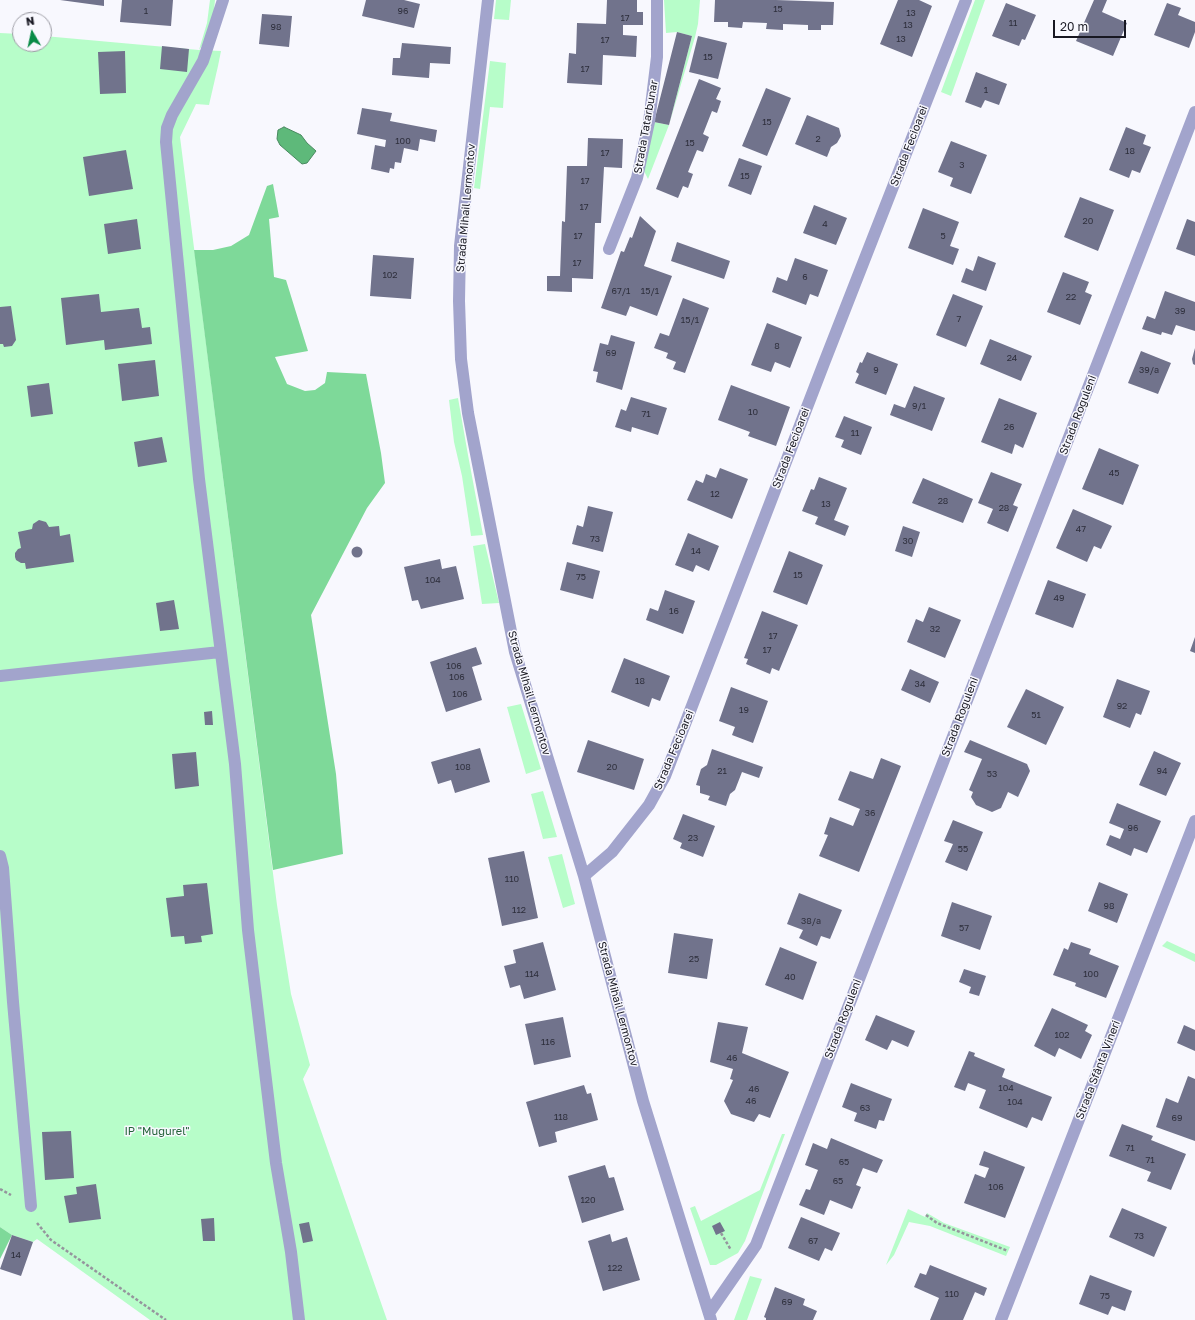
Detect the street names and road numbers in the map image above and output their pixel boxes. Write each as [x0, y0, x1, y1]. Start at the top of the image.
street label: Strada Tatarbunar [631, 79, 661, 175]
street label: Strada Fecioarei [888, 104, 930, 188]
street label: Strada Mihail Lermontov [454, 143, 478, 273]
street label: Strada Roguleni [1057, 373, 1099, 457]
street label: Strada Fecioarei [770, 406, 812, 490]
street label: Strada Mihail Lermontov [505, 629, 553, 757]
street label: Strada Roguleni [939, 675, 981, 759]
street label: Strada Fecioarei [651, 708, 697, 792]
street label: Strada Mihail Lermontov [595, 940, 641, 1068]
street label: Strada Roguleni [822, 977, 864, 1061]
street label: Strada Sfânta Vineri [1073, 1019, 1123, 1121]

